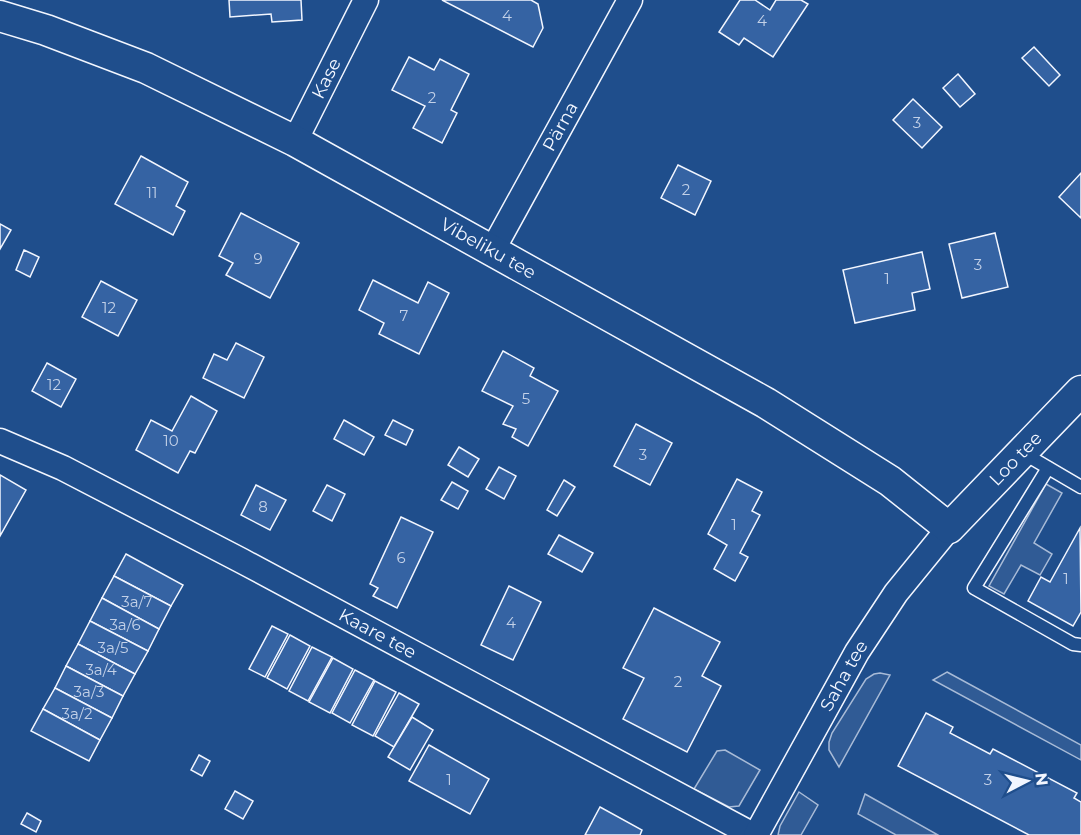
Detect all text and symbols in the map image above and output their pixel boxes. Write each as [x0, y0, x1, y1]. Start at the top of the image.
house number: 4 [502, 6, 512, 25]
house number: 4 [757, 11, 767, 30]
street label: Kase [307, 54, 346, 103]
house number: 2 [428, 88, 436, 107]
street label: Pärna [538, 98, 583, 155]
house number: 3 [913, 113, 921, 132]
house number: 2 [682, 180, 690, 199]
house number: 11 [147, 183, 157, 202]
street label: Vibeliku tee [436, 213, 540, 284]
house number: 9 [253, 249, 263, 268]
house number: 3 [974, 255, 982, 274]
house number: 1 [884, 269, 890, 288]
house number: 12 [102, 298, 116, 317]
house number: 7 [400, 306, 409, 325]
house number: 12 [47, 375, 61, 394]
house number: 5 [522, 389, 530, 408]
street label: Loo tee [985, 427, 1047, 490]
house number: 10 [163, 431, 179, 450]
house number: 3 [639, 445, 647, 464]
house number: 8 [258, 497, 268, 516]
house number: 1 [731, 515, 737, 534]
house number: 6 [396, 548, 406, 567]
house number: 1 [1063, 569, 1069, 588]
house number: 3a/7 [121, 592, 153, 611]
street label: Kaare tee [335, 604, 420, 664]
house number: 4 [506, 613, 516, 632]
house number: 3a/6 [109, 615, 141, 634]
street label: Saha tee [815, 636, 873, 715]
house number: 3a/5 [98, 638, 128, 657]
house number: 3a/4 [85, 660, 117, 679]
house number: 2 [674, 672, 682, 691]
house number: 3a/3 [74, 682, 104, 701]
house number: 3a/2 [62, 704, 92, 723]
north arrow [997, 751, 1057, 811]
house number: 1 [446, 770, 452, 789]
house number: 3 [984, 770, 992, 789]
text: N [1031, 772, 1052, 787]

